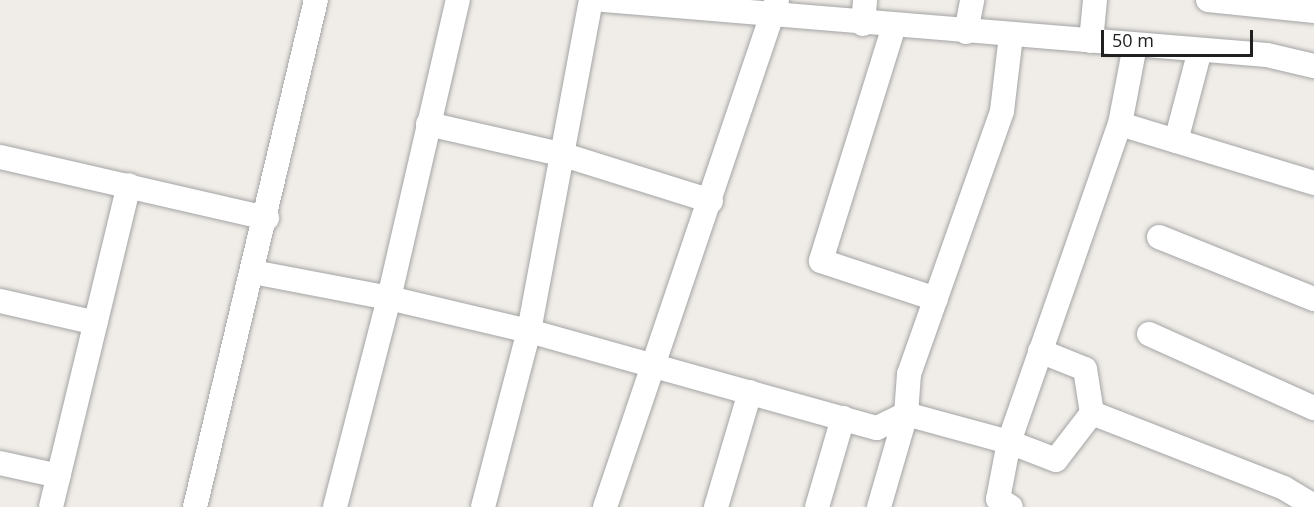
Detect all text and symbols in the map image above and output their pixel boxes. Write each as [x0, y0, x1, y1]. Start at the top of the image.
scale bar [1104, 18, 1256, 56]
text: 50 m [1112, 28, 1154, 52]

